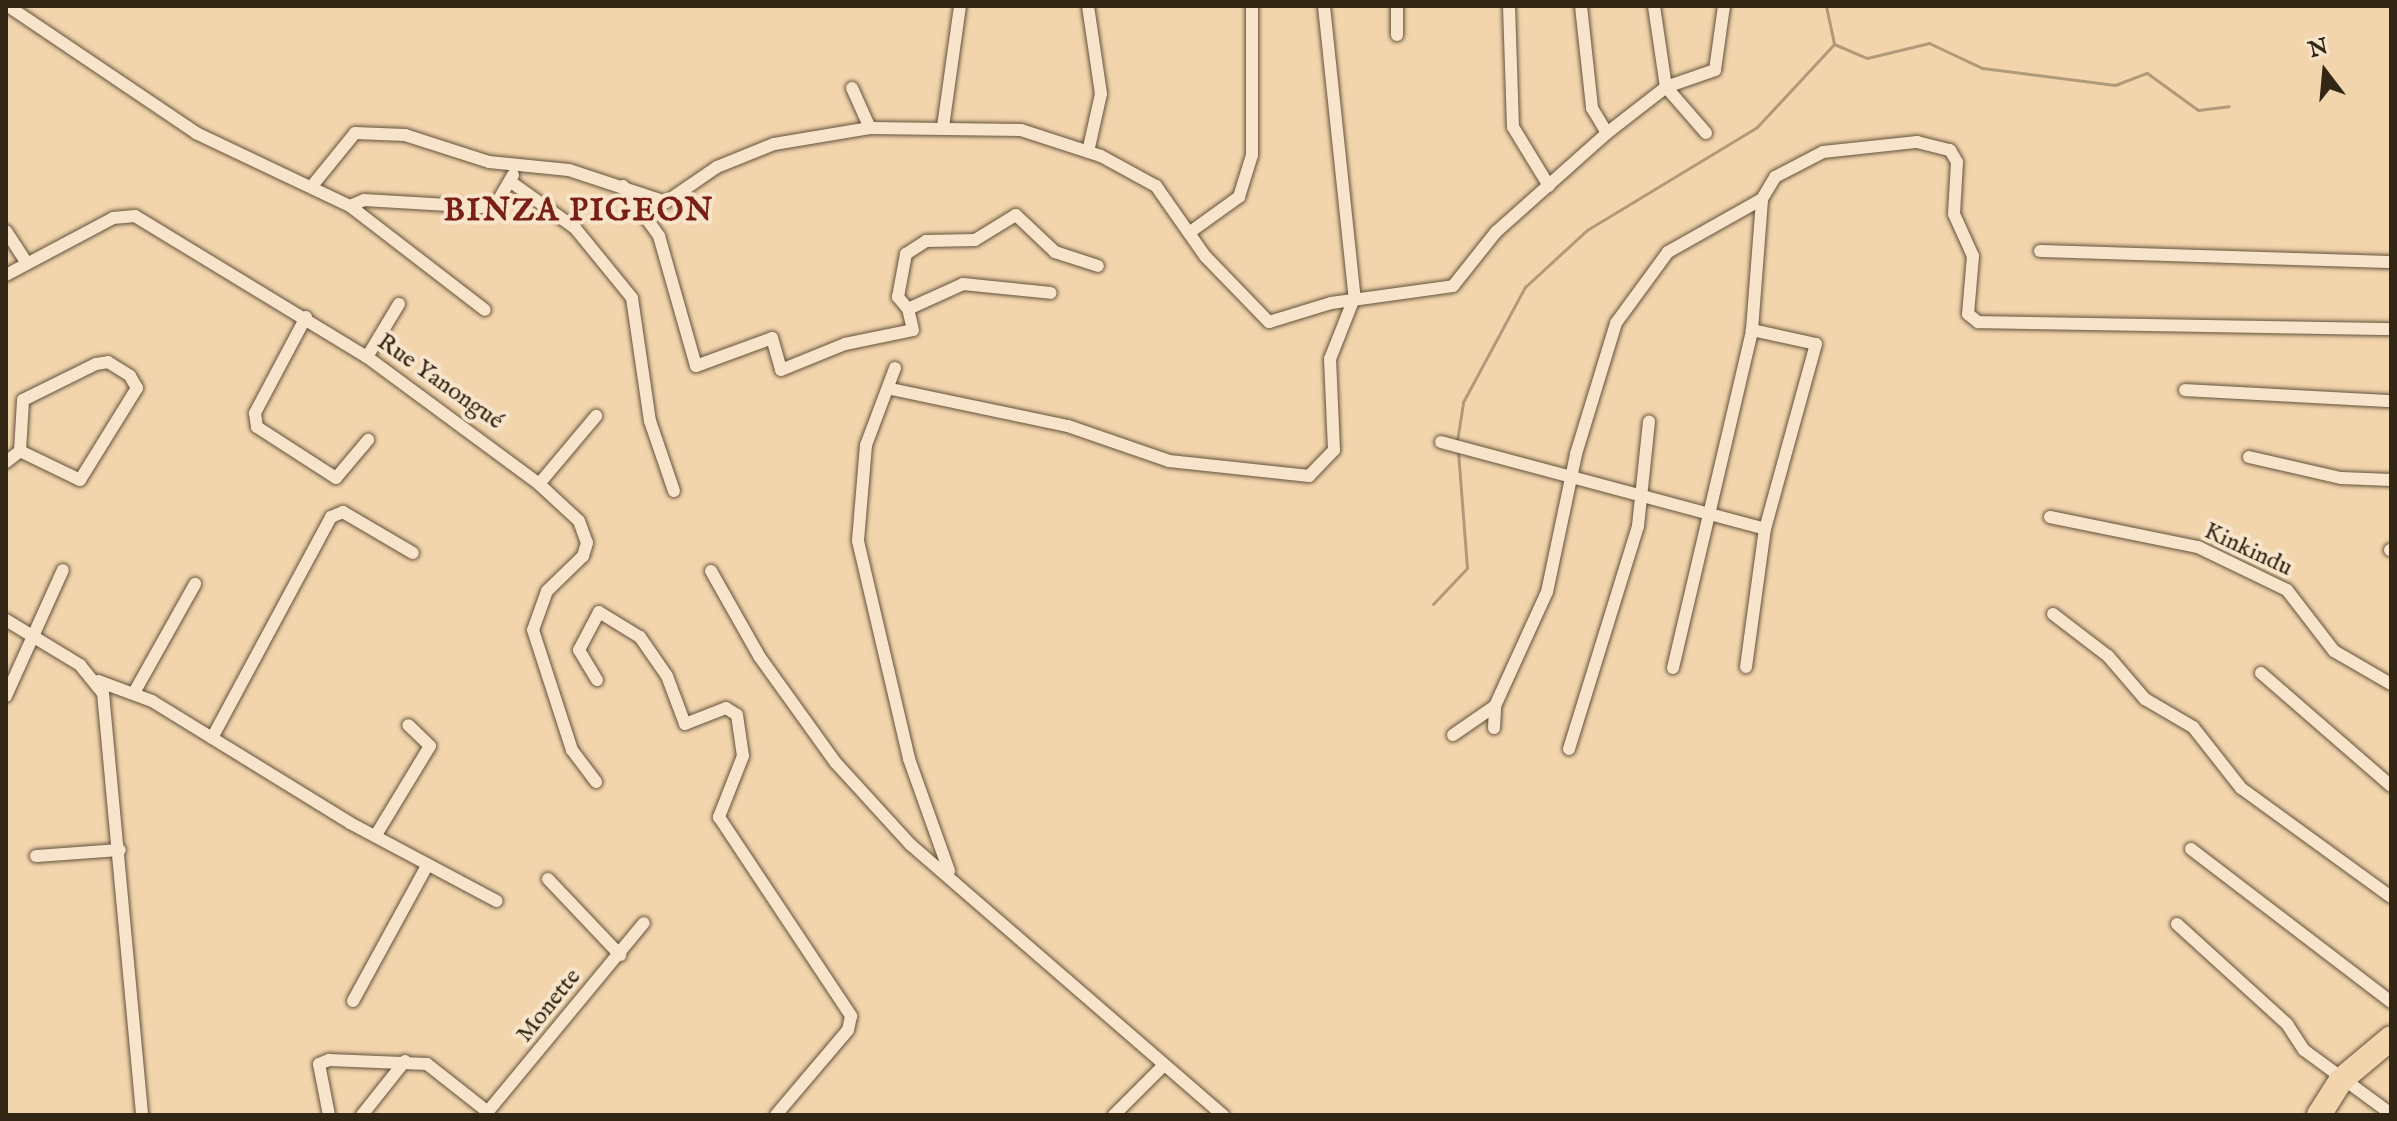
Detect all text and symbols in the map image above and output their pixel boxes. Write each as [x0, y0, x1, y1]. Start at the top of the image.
north arrow [2285, 32, 2365, 112]
text: N [2305, 33, 2331, 65]
district label: BINZA PIGEON [444, 193, 714, 231]
street label: Rue Yanongué [371, 328, 509, 436]
street label: Kinkindu [2199, 517, 2297, 583]
street label: Monette [511, 963, 587, 1049]

